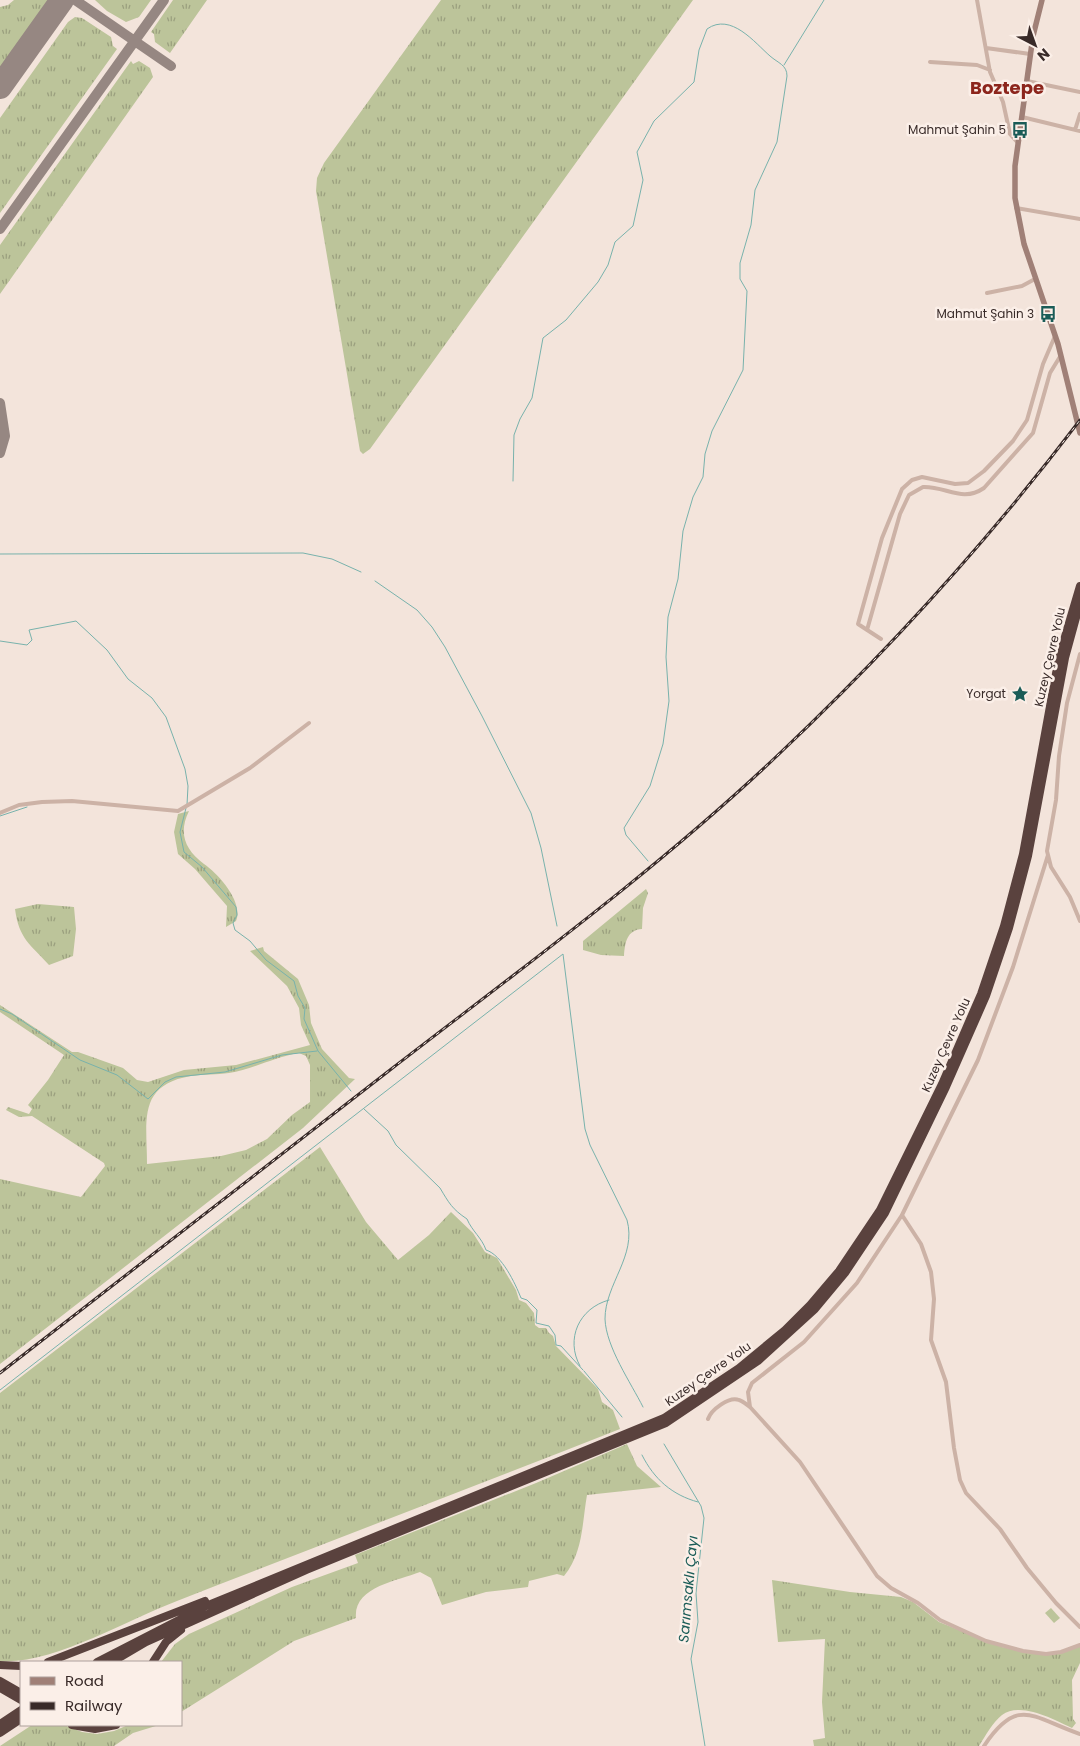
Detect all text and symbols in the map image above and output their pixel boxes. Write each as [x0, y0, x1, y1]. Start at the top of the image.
north arrow [1010, 20, 1060, 70]
text: N [1033, 44, 1054, 66]
district label: Boztepe [970, 75, 1044, 100]
bus stop icon: Mahmut Şahin 5 [1010, 120, 1030, 140]
place label: Mahmut Şahin 5 [908, 121, 1006, 138]
bus stop icon: Mahmut Şahin 3 [1038, 304, 1058, 324]
place label: Mahmut Şahin 3 [937, 305, 1034, 322]
street label: Kuzey Çevre Yolu [1030, 605, 1069, 708]
place icon: Yorgat [1010, 684, 1030, 704]
place label: Yorgat [966, 685, 1006, 702]
street label: Kuzey Çevre Yolu [917, 995, 974, 1095]
street label: Kuzey Çevre Yolu [661, 1337, 754, 1410]
water label: Sarımsaklı Çayı [673, 1535, 703, 1643]
legend [20, 1661, 182, 1726]
text: Road [65, 1670, 104, 1691]
text: Railway [65, 1695, 123, 1716]

